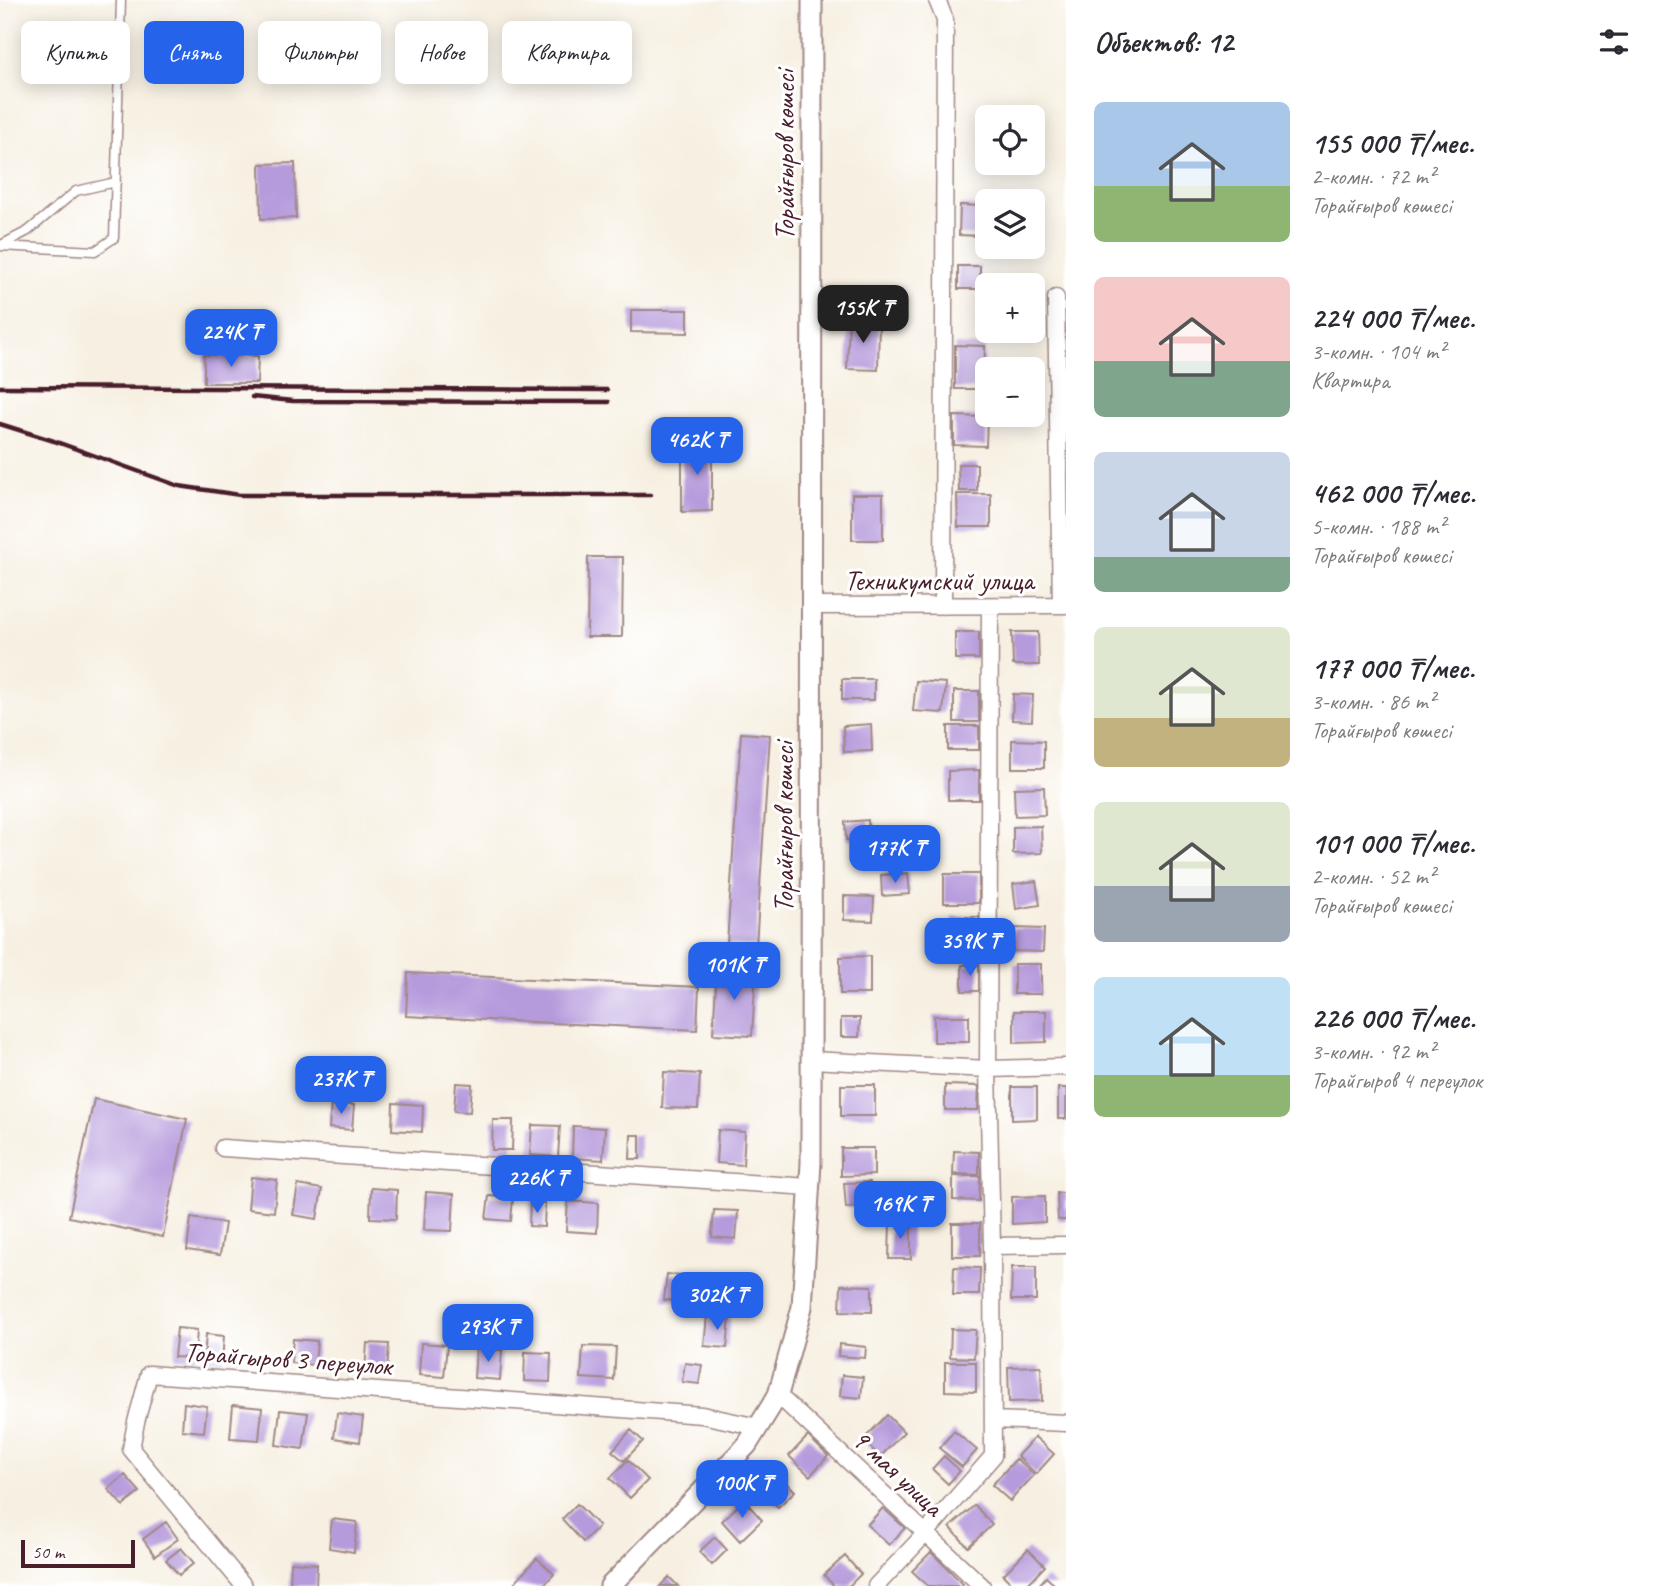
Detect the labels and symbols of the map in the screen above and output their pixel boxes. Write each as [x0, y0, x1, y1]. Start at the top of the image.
street label: Торайғыров көшесі [767, 66, 802, 241]
pin: 155K ₸ [806, 286, 920, 345]
pin: 224K ₸ [174, 310, 288, 369]
pin: 462K ₸ [640, 418, 754, 477]
street label: Техникумский улица [844, 563, 1036, 598]
street label: Торайғыров көшесі [766, 738, 801, 913]
pin: 177K ₸ [838, 826, 952, 885]
pin: 359K ₸ [913, 918, 1027, 978]
pin: 101K ₸ [677, 942, 791, 1002]
pin: 237K ₸ [284, 1056, 398, 1116]
pin: 226K ₸ [480, 1156, 594, 1215]
pin: 169K ₸ [843, 1182, 957, 1241]
pin: 302K ₸ [660, 1272, 774, 1332]
pin: 293K ₸ [431, 1304, 545, 1364]
street label: Торайгыров 3 переулок [183, 1334, 396, 1383]
street label: 9 мая улица [845, 1421, 952, 1525]
pin: 100K ₸ [685, 1460, 799, 1520]
scale bar [21, 1537, 135, 1569]

